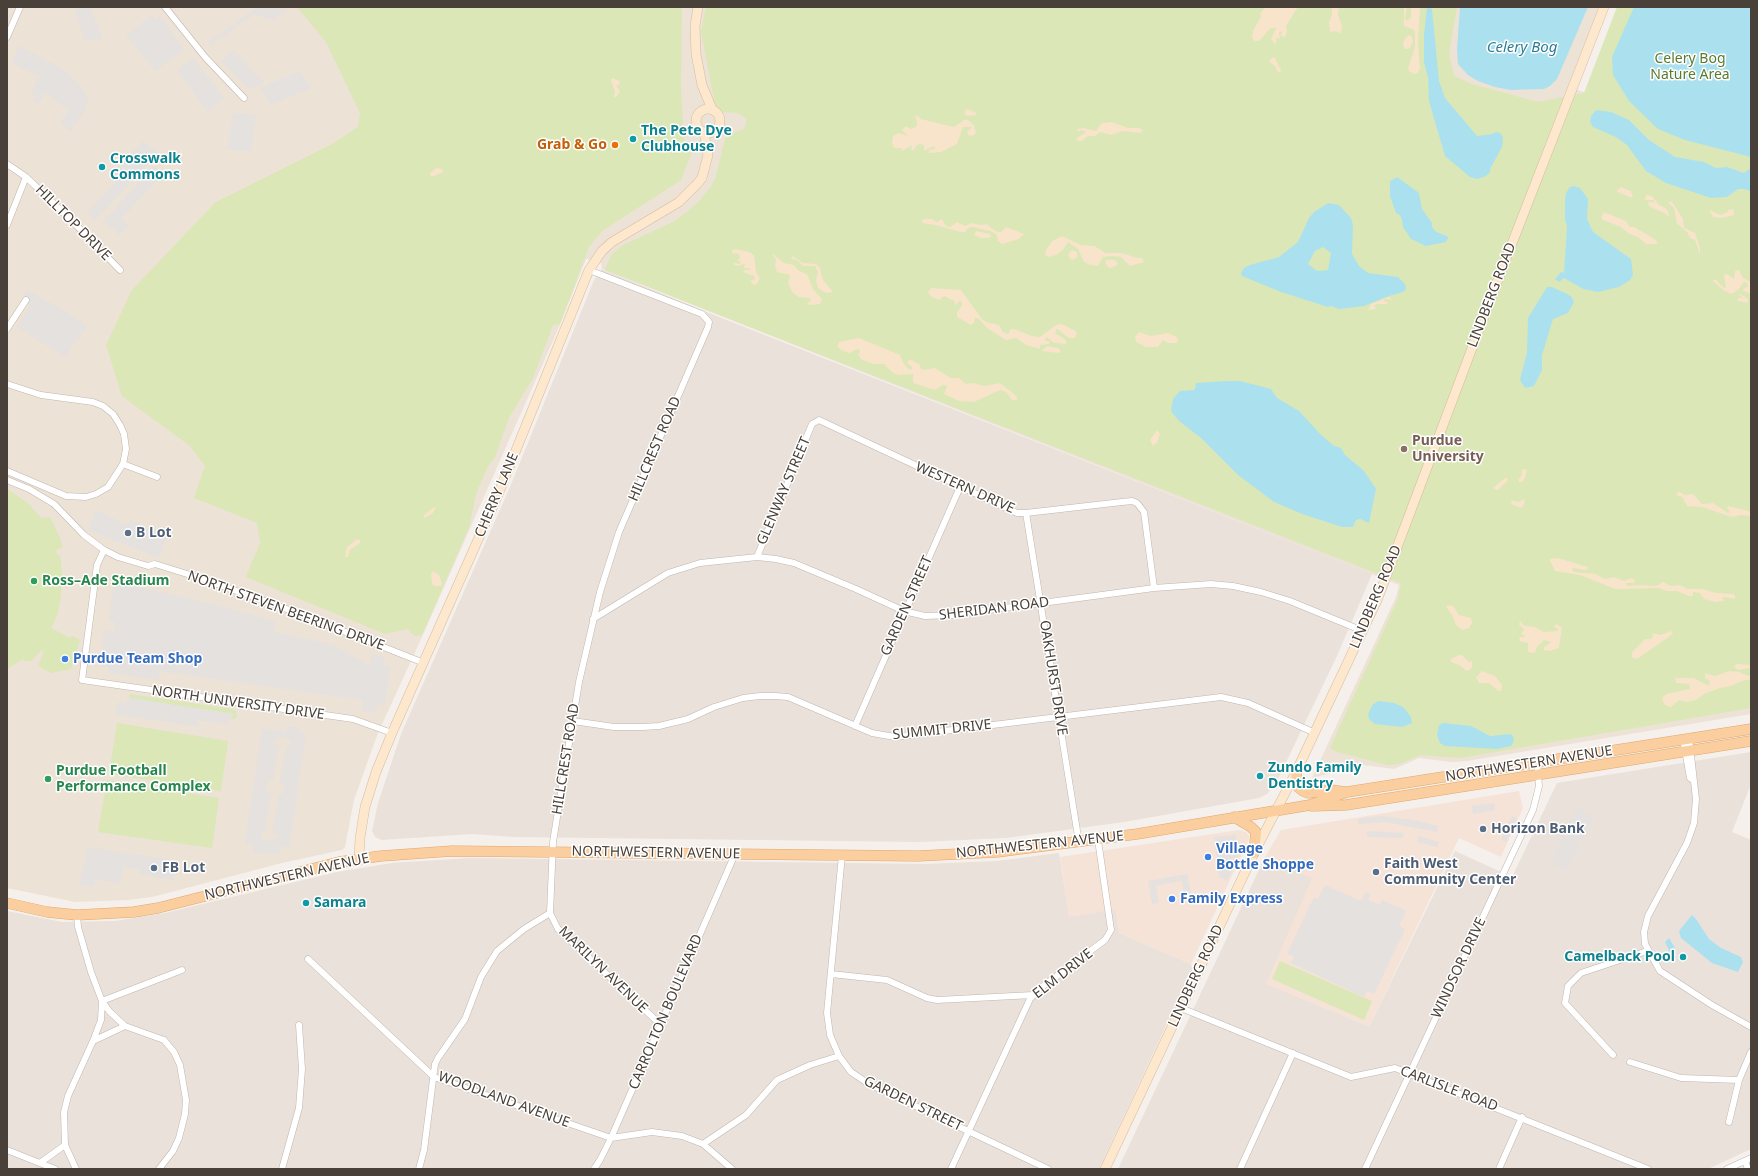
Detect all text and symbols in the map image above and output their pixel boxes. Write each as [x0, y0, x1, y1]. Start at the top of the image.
water label: Celery Bog [1487, 39, 1557, 57]
park label: Celery Bog Nature Area [1650, 51, 1730, 84]
place label: The Pete Dye Clubhouse [641, 123, 732, 156]
marker: The Pete Dye Clubhouse [628, 134, 638, 144]
place label: Grab & Go [537, 137, 607, 153]
marker: Grab & Go [610, 140, 620, 150]
place label: Crosswalk Commons [110, 151, 181, 184]
marker: Crosswalk Commons [97, 162, 107, 172]
street label: HILLTOP DRIVE [32, 182, 114, 264]
street label: LINDBERG ROAD [1464, 240, 1520, 350]
street label: HILLCREST ROAD [625, 394, 685, 504]
place label: Purdue University [1412, 433, 1484, 466]
street label: GLENWAY STREET [754, 435, 814, 547]
marker: Purdue University [1399, 444, 1409, 454]
street label: CHERRY LANE [472, 450, 522, 540]
street label: WESTERN DRIVE [913, 459, 1017, 517]
place label: B Lot [136, 525, 172, 541]
marker: B Lot [123, 528, 133, 538]
street label: LINDBERG ROAD [1347, 543, 1405, 651]
street label: GARDEN STREET [877, 553, 937, 659]
street label: NORTH STEVEN BEERING DRIVE [185, 567, 387, 655]
place label: Ross–Ade Stadium [42, 573, 169, 589]
marker: Ross–Ade Stadium [29, 576, 39, 586]
street label: SHERIDAN ROAD [938, 594, 1050, 624]
street label: OAKHURST DRIVE [1036, 619, 1070, 737]
place label: Purdue Team Shop [73, 651, 202, 667]
marker: Purdue Team Shop [60, 654, 70, 664]
street label: NORTH UNIVERSITY DRIVE [151, 683, 325, 723]
street label: HILLCREST ROAD [549, 702, 583, 816]
street label: SUMMIT DRIVE [892, 716, 992, 744]
street label: NORTHWESTERN AVENUE [1444, 743, 1614, 785]
place label: Zundo Family Dentistry [1268, 760, 1362, 792]
place label: Purdue Football Performance Complex [56, 763, 211, 796]
marker: Zundo Family Dentistry [1255, 771, 1265, 781]
marker: Purdue Football Performance Complex [43, 774, 53, 784]
place label: Horizon Bank [1491, 821, 1585, 837]
marker: Horizon Bank [1478, 824, 1488, 834]
street label: NORTHWESTERN AVENUE [955, 828, 1125, 862]
place label: Village Bottle Shoppe [1216, 841, 1314, 874]
street label: NORTHWESTERN AVENUE [572, 843, 740, 863]
street label: NORTHWESTERN AVENUE [203, 850, 371, 904]
marker: Village Bottle Shoppe [1203, 852, 1213, 862]
place label: Faith West Community Center [1384, 856, 1516, 888]
place label: FB Lot [162, 860, 205, 876]
marker: FB Lot [149, 863, 159, 873]
marker: Faith West Community Center [1371, 867, 1381, 877]
place label: Family Express [1180, 891, 1283, 907]
marker: Family Express [1167, 894, 1177, 904]
place label: Samara [314, 895, 366, 911]
marker: Samara [301, 898, 311, 908]
street label: WINDSOR DRIVE [1428, 915, 1490, 1021]
street label: LINDBERG ROAD [1165, 922, 1227, 1030]
street label: MARILYN AVENUE [555, 923, 651, 1017]
street label: CARROLTON BOULEVARD [626, 932, 706, 1092]
street label: ELM DRIVE [1030, 945, 1096, 1003]
place label: Camelback Pool [1564, 949, 1675, 965]
marker: Camelback Pool [1678, 952, 1688, 962]
street label: CARLISLE ROAD [1398, 1063, 1500, 1115]
street label: WOODLAND AVENUE [436, 1068, 572, 1132]
street label: GARDEN STREET [861, 1073, 965, 1135]

